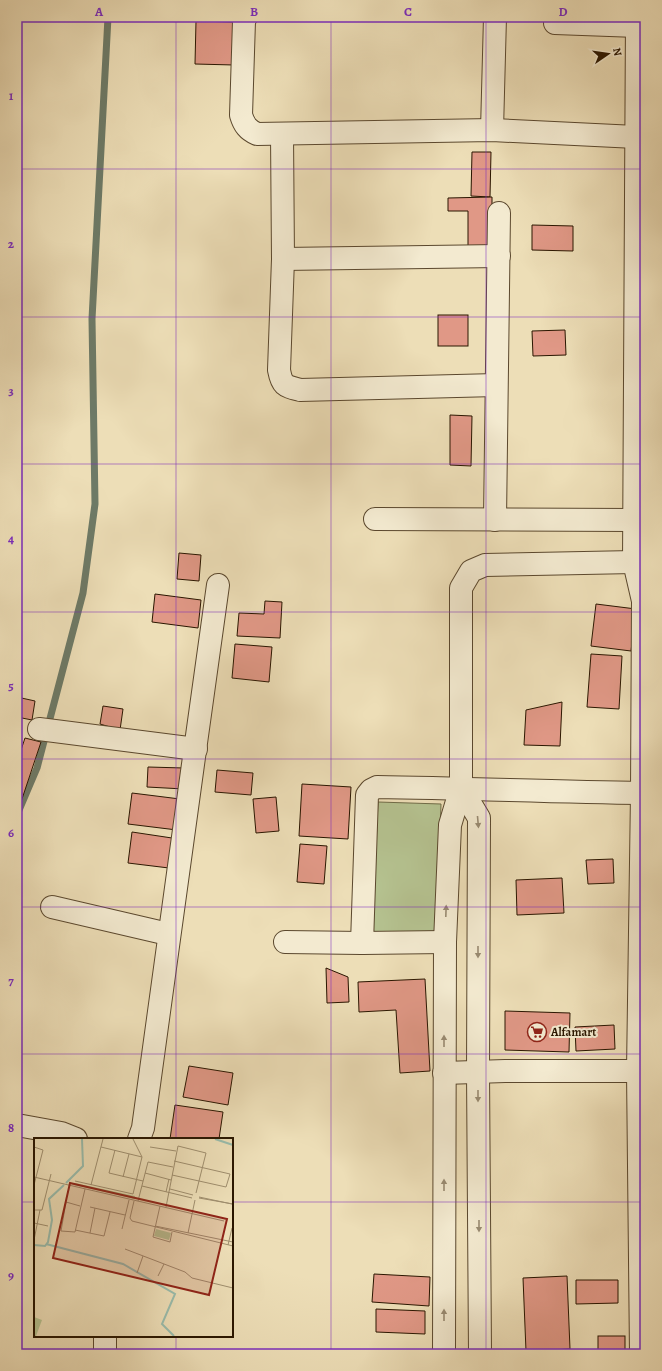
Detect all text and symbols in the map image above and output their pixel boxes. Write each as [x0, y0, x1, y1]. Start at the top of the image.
text: A [94, 3, 104, 20]
text: B [250, 3, 258, 20]
text: C [404, 3, 412, 20]
text: D [558, 3, 568, 20]
north arrow [588, 34, 628, 74]
text: N [609, 46, 625, 57]
text: 1 [9, 87, 14, 104]
text: 2 [8, 235, 15, 252]
text: 3 [8, 382, 14, 399]
text: 4 [8, 530, 14, 547]
text: 5 [8, 677, 14, 694]
one-way arrow [475, 816, 481, 828]
text: 6 [8, 824, 14, 841]
one-way arrow [443, 904, 449, 917]
one-way arrow [475, 946, 481, 959]
text: 7 [8, 972, 14, 989]
supermarket icon: Alfamart [526, 1021, 548, 1043]
place label: Alfamart [550, 1024, 596, 1040]
one-way arrow [441, 1034, 447, 1047]
one-way arrow [475, 1090, 481, 1103]
text: 8 [8, 1119, 14, 1136]
inset map [34, 1138, 233, 1337]
one-way arrow [441, 1178, 447, 1191]
one-way arrow [476, 1220, 482, 1233]
text: 9 [8, 1267, 14, 1284]
one-way arrow [441, 1308, 447, 1321]

